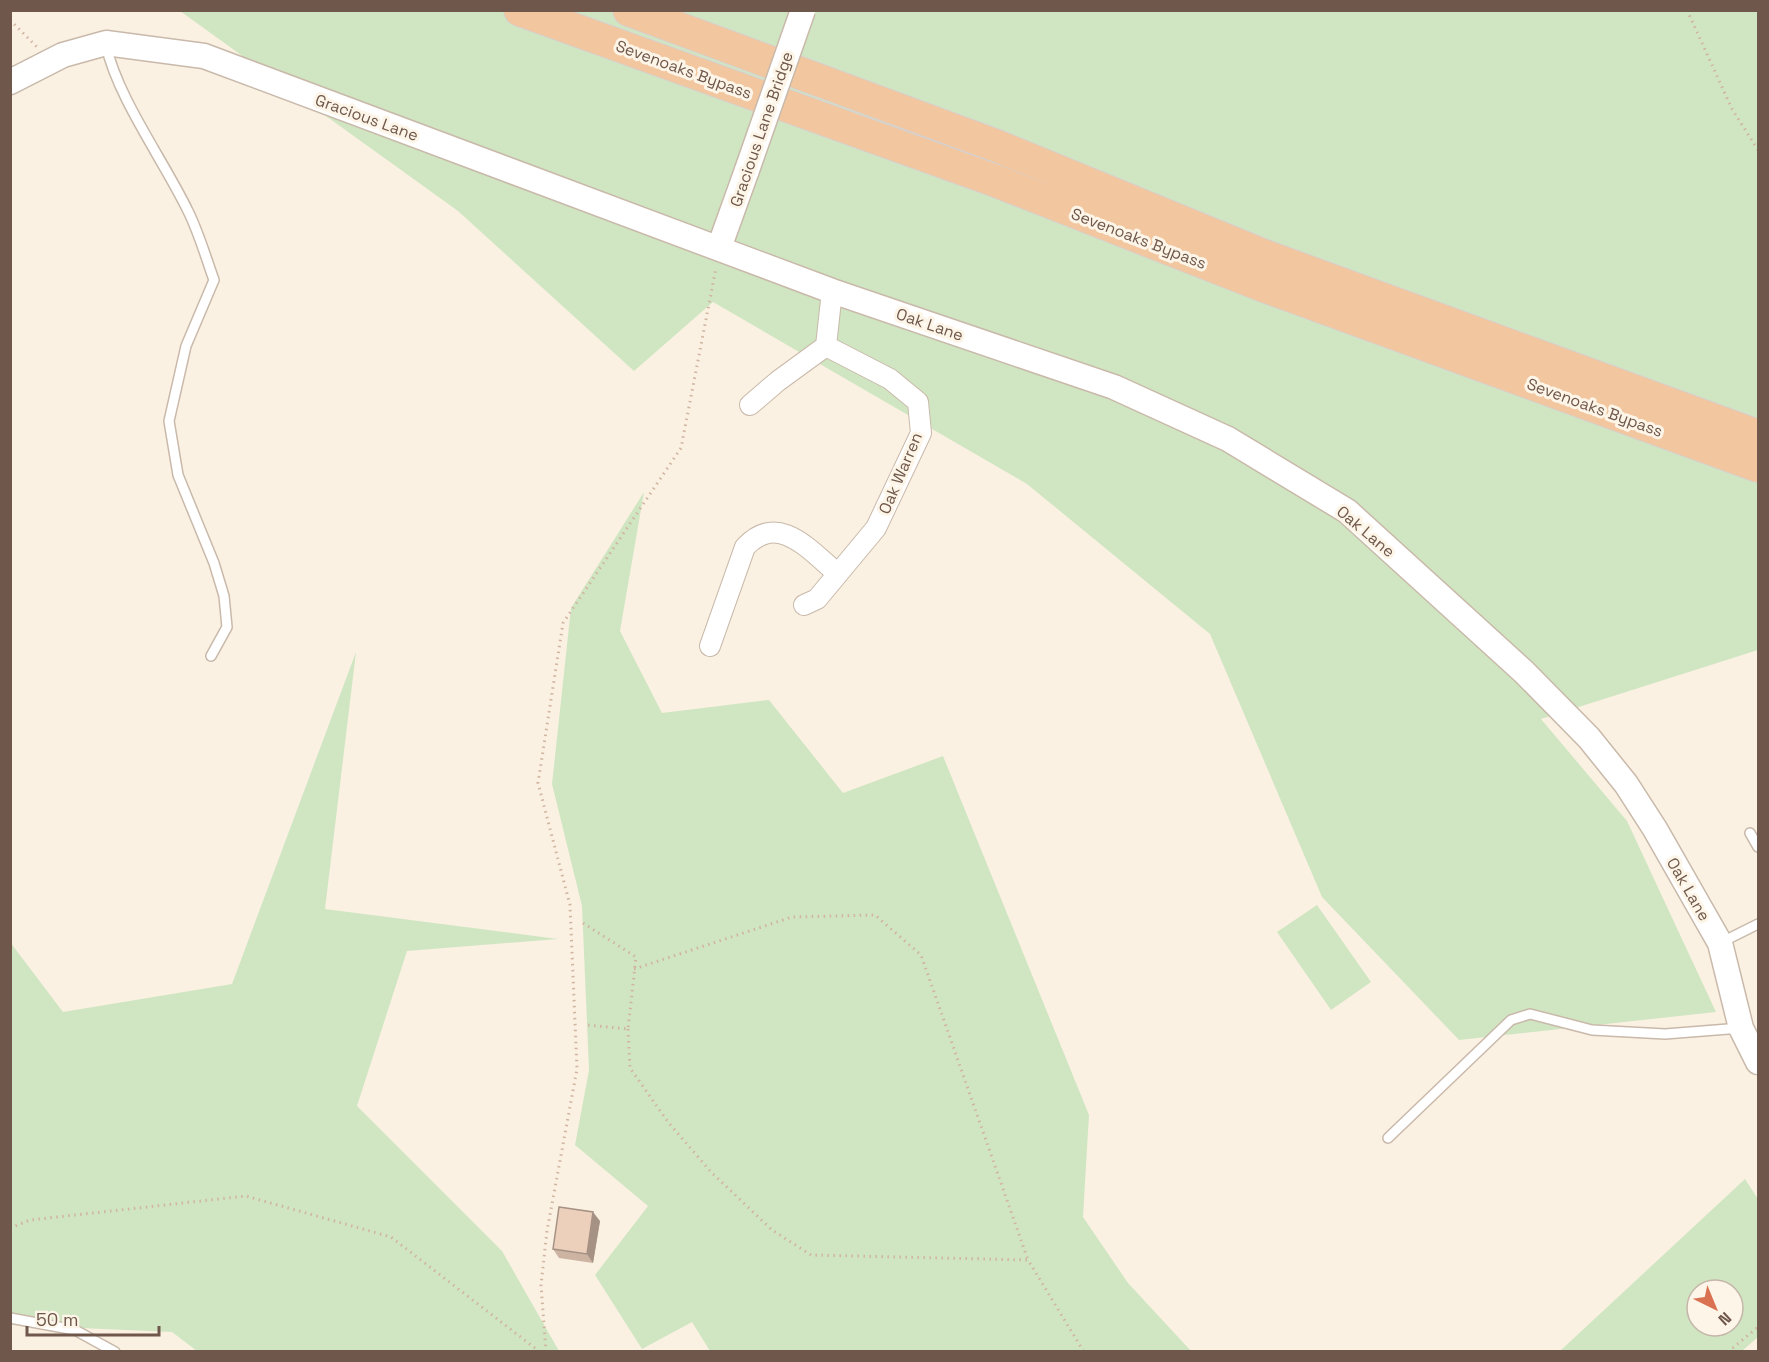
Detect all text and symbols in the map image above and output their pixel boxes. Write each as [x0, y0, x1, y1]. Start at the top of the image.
street label: Sevenoaks Bypass [613, 35, 755, 104]
street label: Gracious Lane Bridge [725, 49, 798, 210]
street label: Gracious Lane [312, 89, 421, 146]
street label: Sevenoaks Bypass [1068, 203, 1209, 274]
street label: Oak Lane [893, 303, 966, 346]
street label: Sevenoaks Bypass [1524, 373, 1666, 442]
street label: Oak Warren [874, 429, 927, 517]
street label: Oak Lane [1332, 501, 1399, 562]
street label: Oak Lane [1662, 854, 1715, 925]
north arrow [1685, 1278, 1745, 1338]
scale bar [27, 1299, 159, 1337]
text: N [1714, 1307, 1736, 1330]
text: 50 m [36, 1308, 78, 1331]

